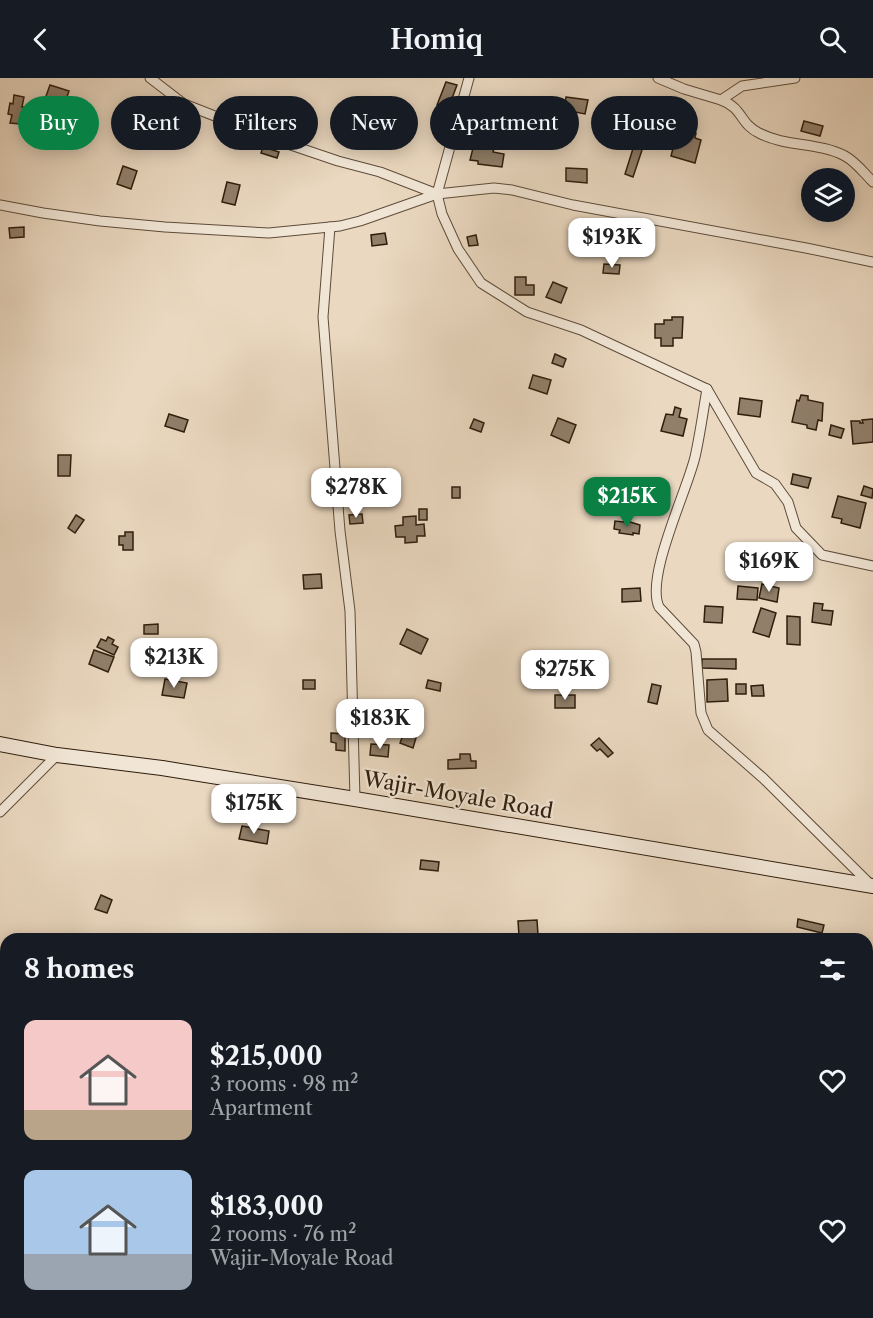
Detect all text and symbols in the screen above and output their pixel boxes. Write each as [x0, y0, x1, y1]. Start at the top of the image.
icon: back [24, 23, 57, 56]
text: Homiq [390, 23, 483, 56]
icon: search [816, 23, 849, 56]
chip: Buy [18, 96, 99, 150]
chip: Rent [111, 96, 201, 150]
chip: Filters [213, 96, 318, 150]
chip: New [330, 96, 418, 150]
chip: Apartment [430, 96, 579, 150]
chip: House [591, 96, 698, 150]
map controls [801, 168, 855, 222]
button: layers [801, 168, 855, 222]
pin: $193K [570, 218, 654, 269]
text: $193K [582, 225, 642, 249]
pin: $278K [314, 468, 398, 519]
text: $278K [325, 475, 387, 499]
pin: $215K [585, 477, 669, 528]
text: $215K [598, 484, 657, 508]
pin: $169K [727, 542, 811, 593]
text: $169K [739, 549, 799, 573]
pin: $213K [132, 638, 216, 689]
text: $213K [144, 645, 204, 669]
pin: $275K [523, 650, 607, 701]
text: $275K [535, 657, 595, 681]
pin: $183K [338, 699, 422, 750]
text: $183K [350, 706, 410, 730]
street label: Wajir-Moyale Road [360, 765, 555, 824]
pin: $175K [212, 784, 296, 835]
text: $175K [225, 791, 283, 815]
text: 8 homes [24, 953, 134, 985]
icon: filters [816, 953, 849, 986]
text: $215,000 [210, 1040, 322, 1072]
icon: home [72, 1044, 144, 1116]
icon: heart [816, 1064, 849, 1097]
text: 3 rooms · 98 m² [210, 1072, 358, 1096]
text: Apartment [210, 1096, 313, 1120]
text: $183,000 [210, 1190, 323, 1222]
icon: home [72, 1194, 144, 1266]
icon: heart [816, 1214, 849, 1247]
text: 2 rooms · 76 m² [210, 1222, 356, 1246]
text: Wajir-Moyale Road [210, 1246, 394, 1270]

